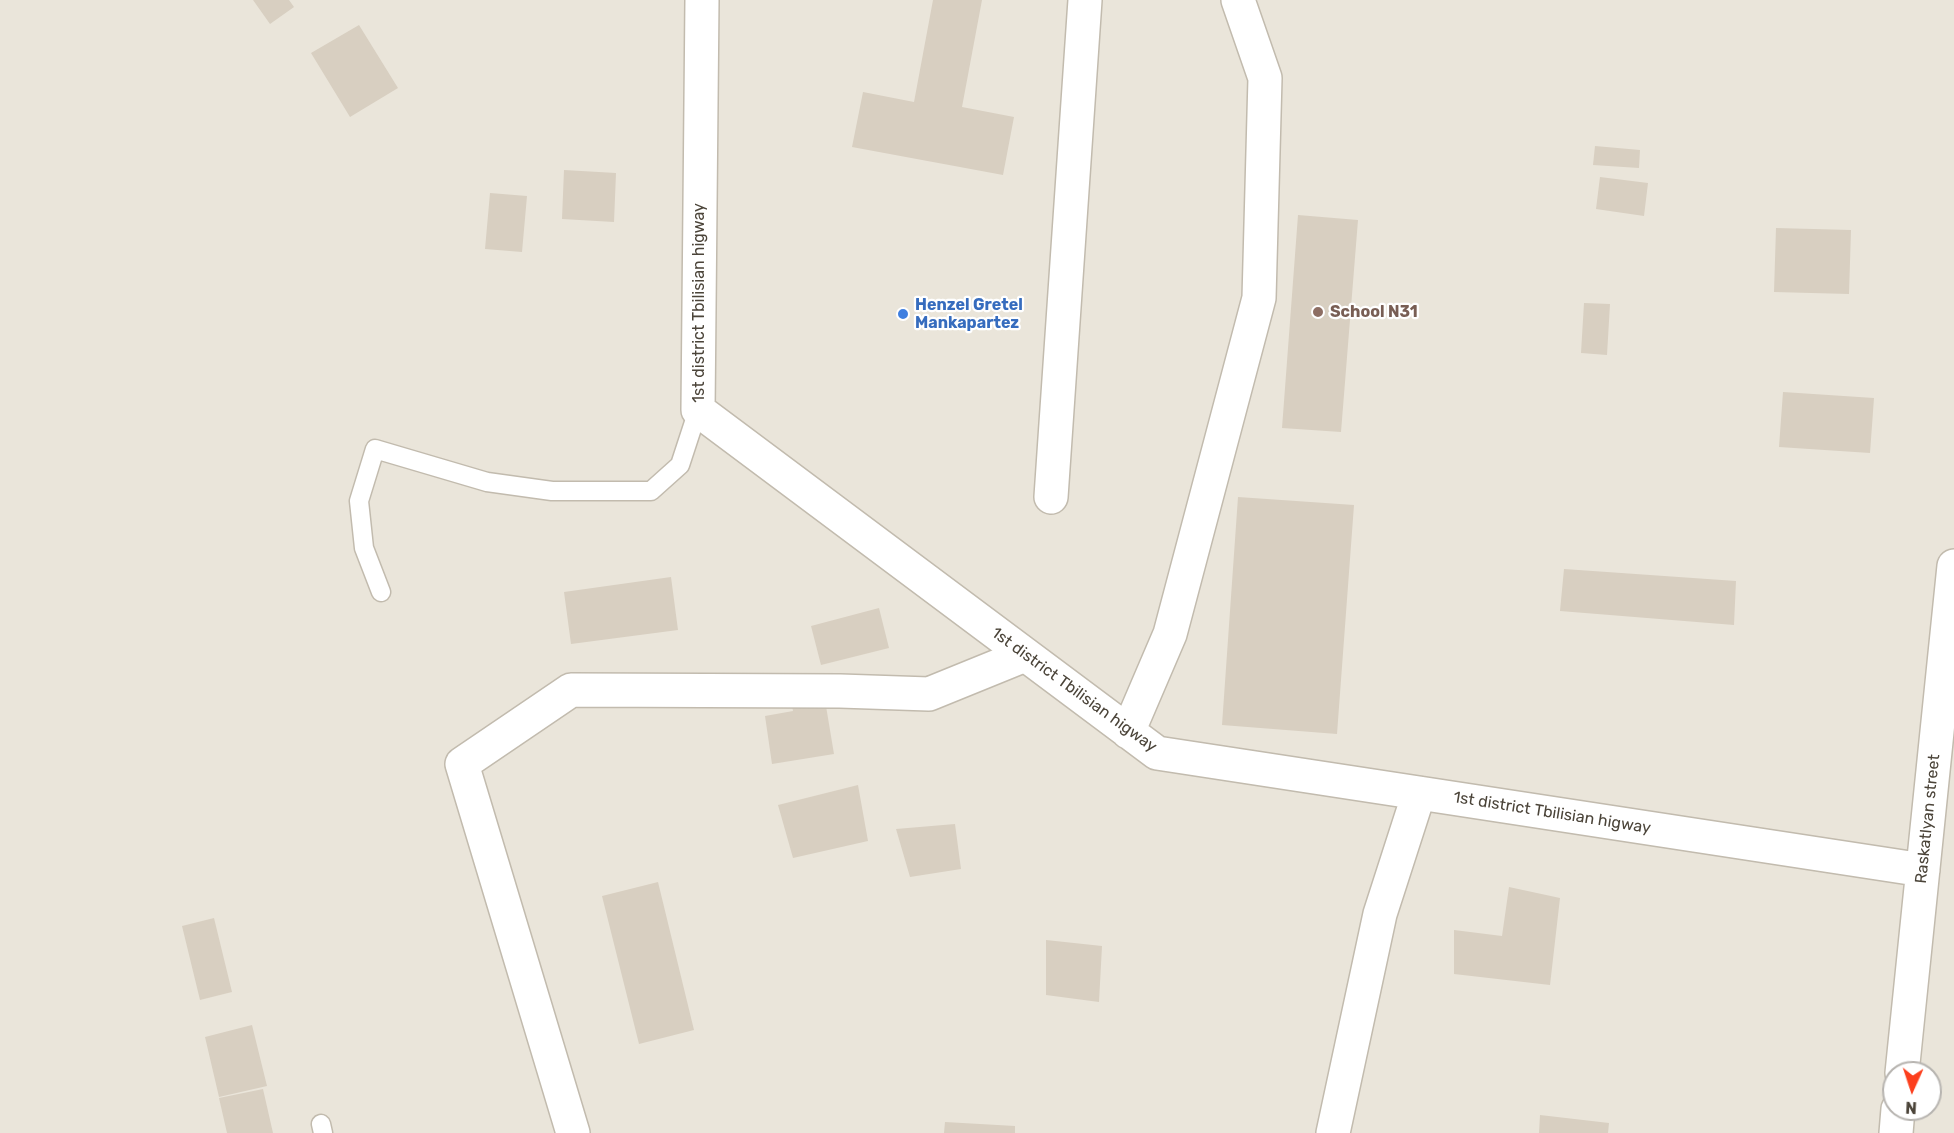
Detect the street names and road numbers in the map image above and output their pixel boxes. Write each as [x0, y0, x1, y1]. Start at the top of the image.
street label: 1st district Tbilisian higway [689, 203, 709, 403]
street label: 1st district Tbilisian higway [988, 624, 1160, 756]
street label: Raskatlyan street [1912, 753, 1944, 885]
street label: 1st district Tbilisian higway [1452, 788, 1652, 838]

